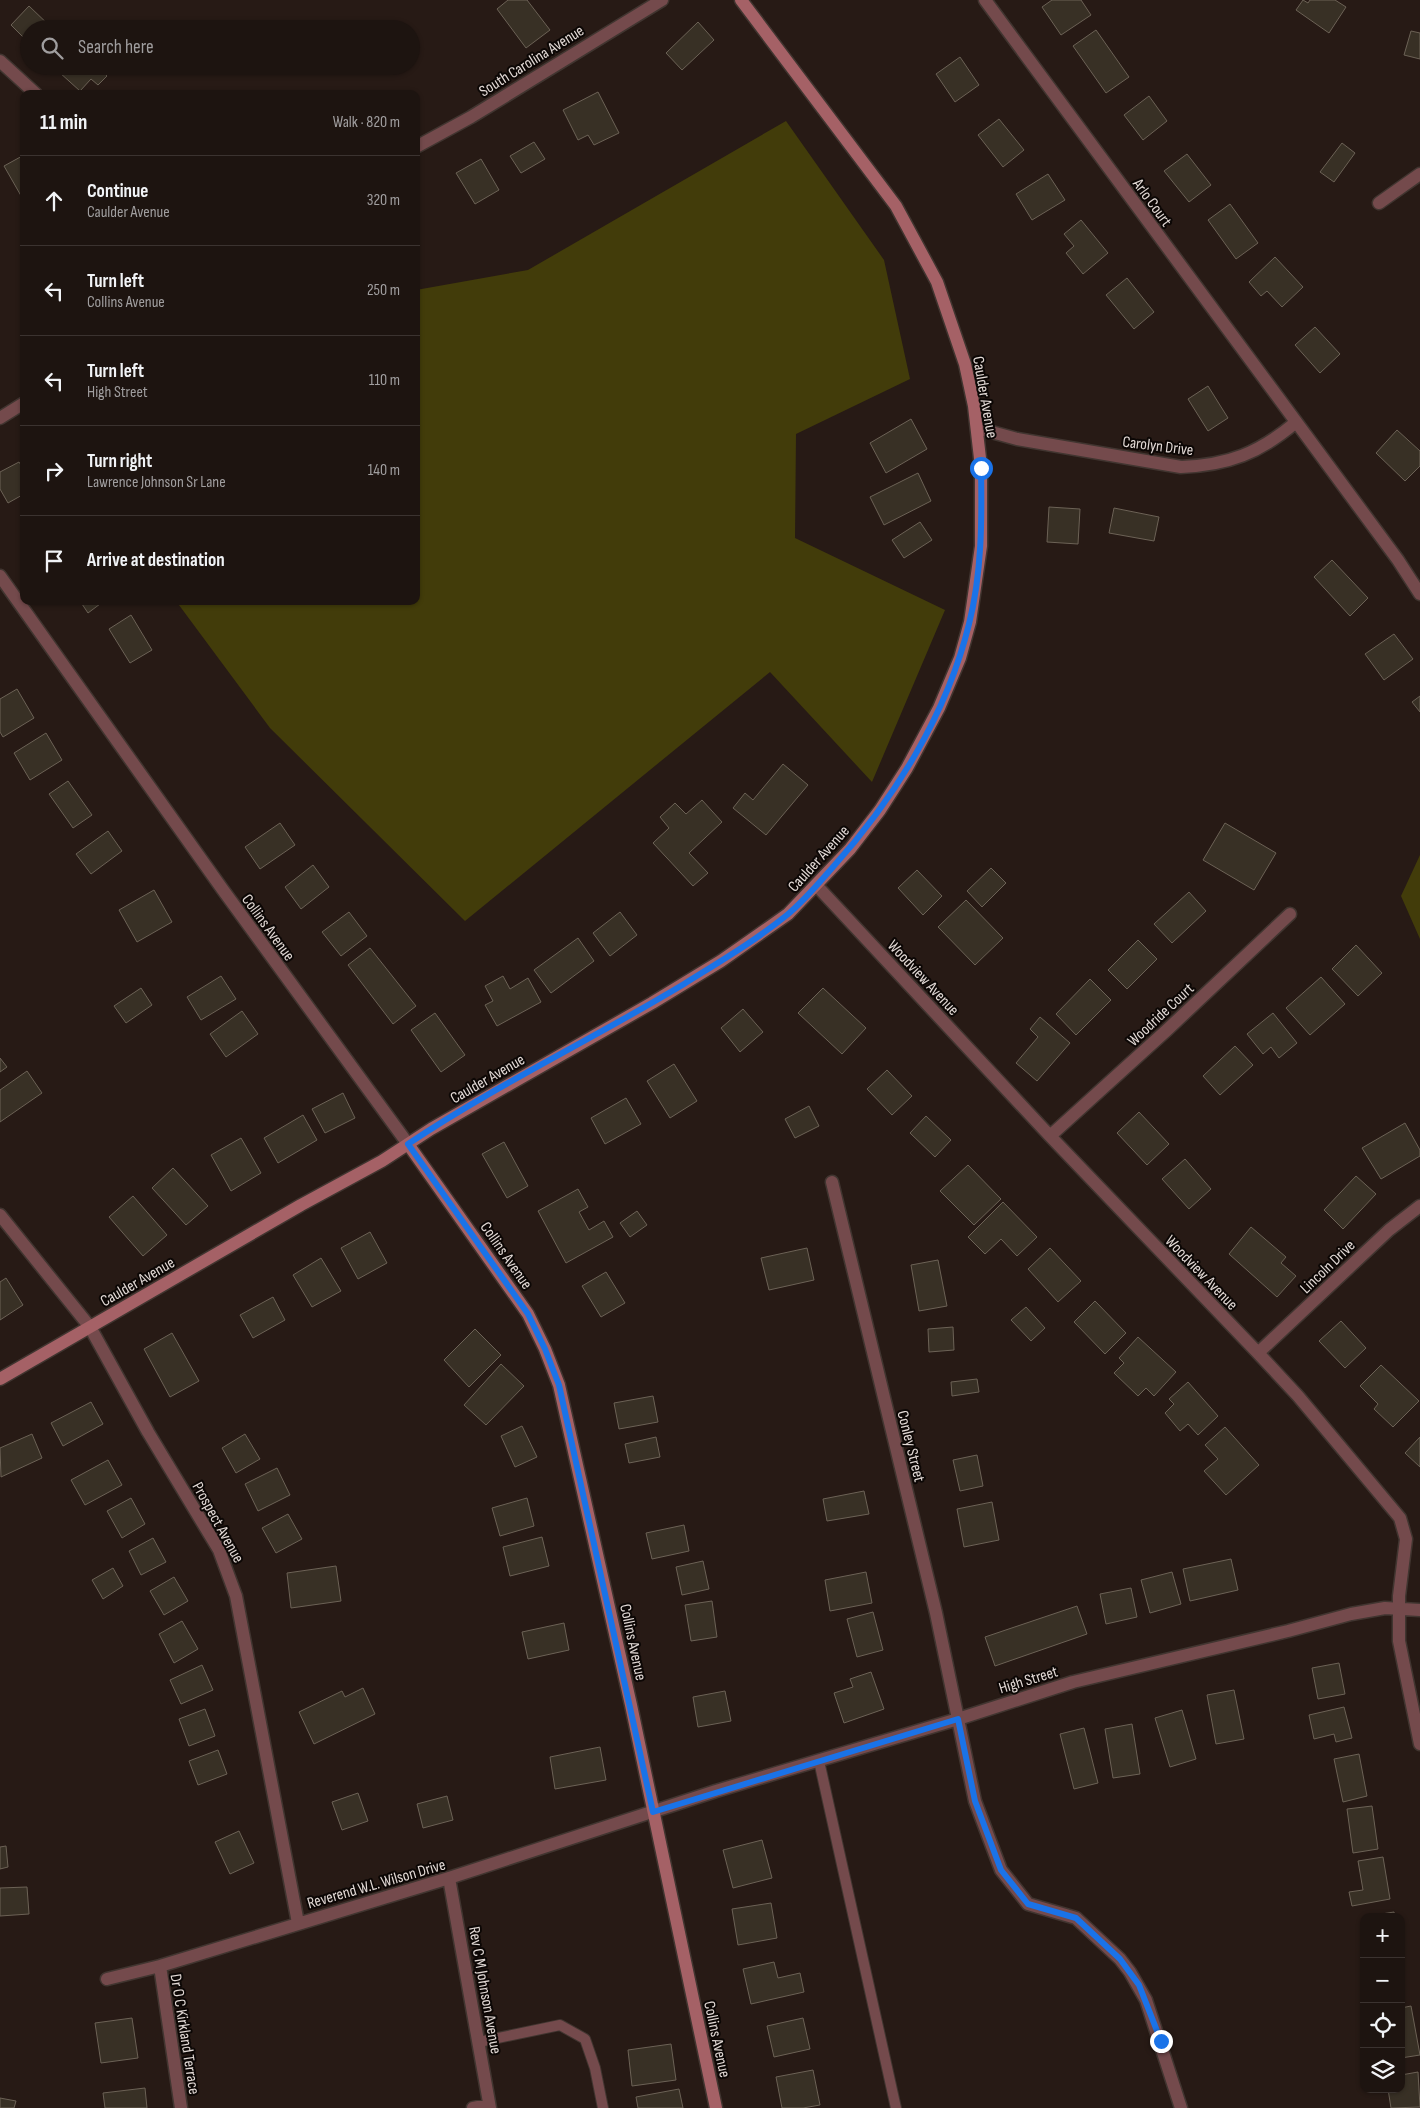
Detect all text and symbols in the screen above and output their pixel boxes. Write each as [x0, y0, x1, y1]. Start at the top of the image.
search box [20, 20, 420, 75]
street label: South Carolina Avenue [476, 21, 588, 101]
icon: search [38, 34, 66, 62]
text: Search here [78, 36, 154, 59]
text: 11 min [40, 110, 87, 135]
text: Walk · 820 m [333, 113, 400, 132]
street label: Arlo Court [1127, 174, 1176, 231]
text: Continue [87, 180, 148, 203]
icon: ahead [40, 187, 68, 215]
text: 320 m [367, 191, 400, 210]
text: Caulder Avenue [87, 203, 170, 222]
text: Turn left [87, 270, 144, 293]
icon: left [40, 277, 68, 305]
text: 250 m [367, 281, 400, 300]
text: Collins Avenue [87, 293, 165, 312]
street label: Caulder Avenue [968, 355, 1001, 440]
text: Turn left [87, 360, 144, 383]
icon: left [40, 367, 68, 395]
text: 110 m [369, 371, 400, 390]
text: High Street [87, 383, 148, 402]
street label: Carolyn Drive [1121, 433, 1194, 460]
text: Turn right [87, 450, 152, 473]
icon: right [40, 457, 68, 485]
route start [970, 457, 993, 480]
text: 140 m [368, 461, 400, 480]
text: Lawrence Johnson Sr Lane [87, 473, 226, 492]
icon: arrive [40, 547, 68, 575]
text: Arrive at destination [87, 549, 225, 572]
street label: Caulder Avenue [784, 822, 854, 896]
street label: Collins Avenue [237, 891, 298, 965]
street label: Woodview Avenue [883, 936, 963, 1020]
street label: Woodride Court [1124, 979, 1198, 1051]
street label: Caulder Avenue [447, 1050, 528, 1108]
street label: Collins Avenue [476, 1219, 536, 1293]
street label: Woodview Avenue [1161, 1232, 1241, 1314]
street label: Lincoln Drive [1297, 1236, 1359, 1298]
street label: Caulder Avenue [97, 1253, 178, 1311]
street label: Conley Street [893, 1409, 929, 1484]
street label: Prospect Avenue [188, 1479, 248, 1566]
street label: Collins Avenue [615, 1602, 650, 1682]
street label: High Street [997, 1662, 1060, 1698]
street label: Reverend W.L. Wilson Drive [305, 1856, 448, 1913]
map controls [1360, 1913, 1405, 2093]
button: + [1360, 1913, 1405, 1958]
street label: Rev C M Johnson Avenue [464, 1925, 505, 2055]
button: − [1360, 1958, 1405, 2003]
street label: Dr O C Kirkland Terrace [166, 1973, 203, 2096]
street label: Collins Avenue [699, 1999, 734, 2079]
button: locate [1360, 2003, 1405, 2048]
route end [1150, 2030, 1173, 2053]
button: layers [1360, 2048, 1405, 2093]

